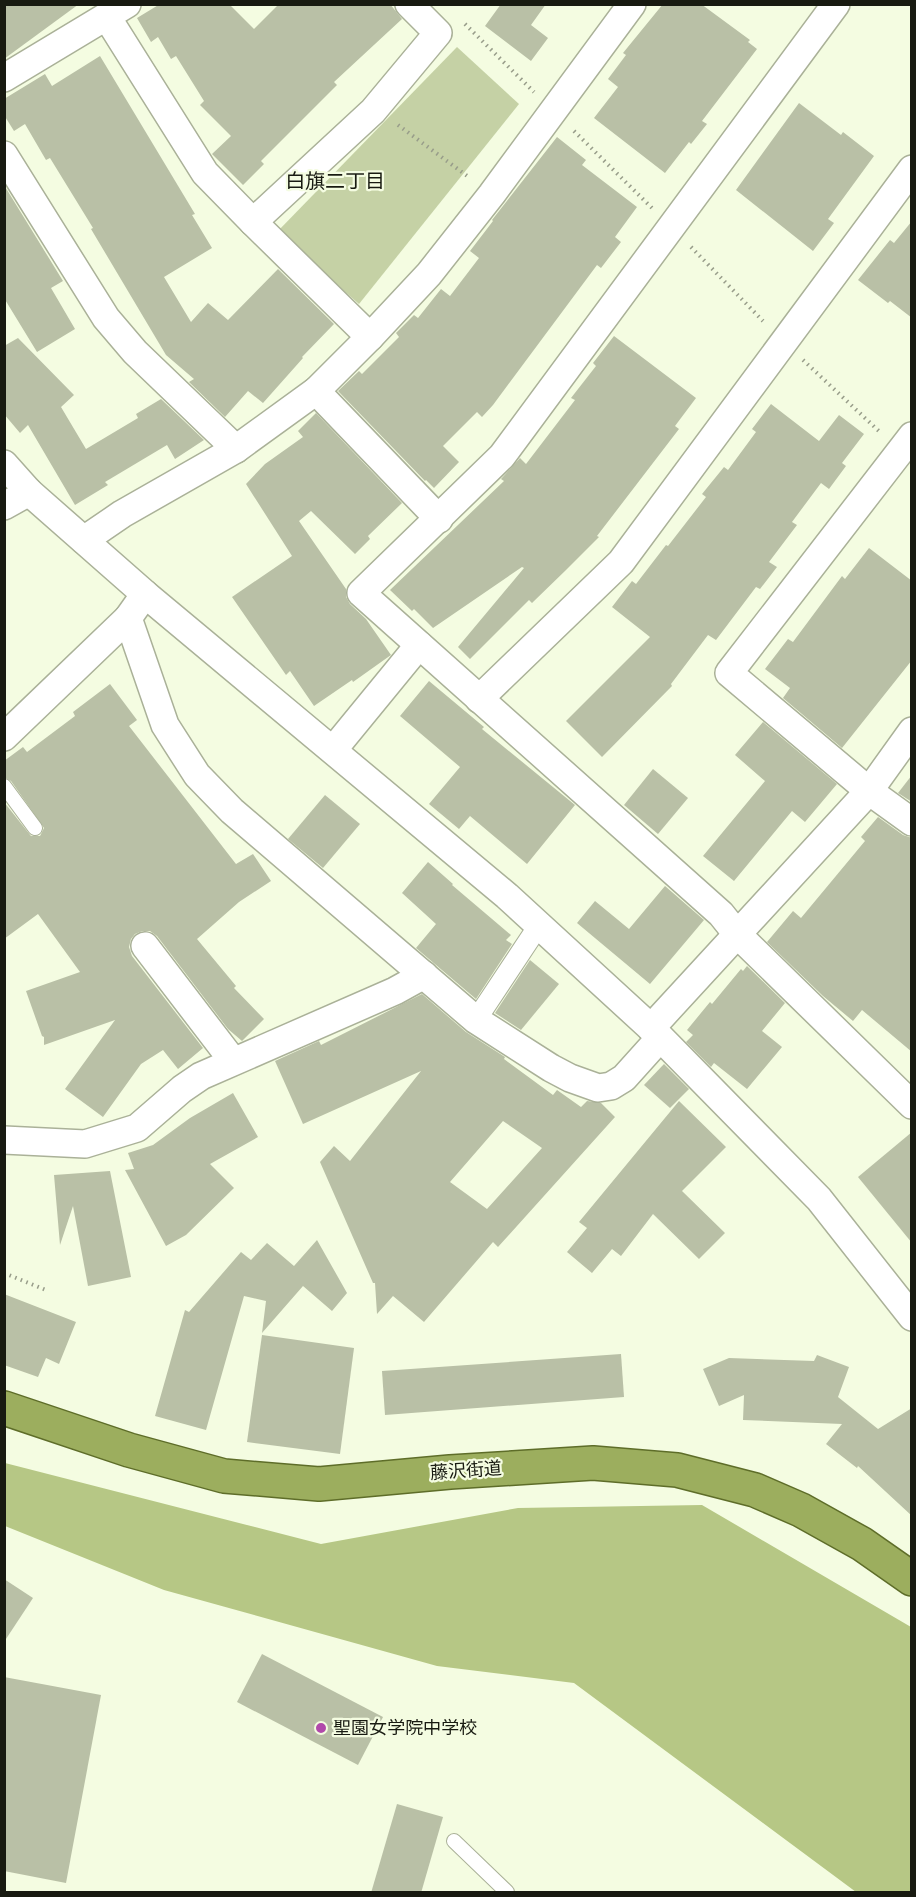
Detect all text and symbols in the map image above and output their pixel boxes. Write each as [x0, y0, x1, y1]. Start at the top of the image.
district label: 白旗二丁目 [285, 168, 385, 196]
street label: 藤沢街道 [429, 1456, 503, 1486]
place label: 聖園女学院中学校 [333, 1716, 477, 1741]
marker: 聖園女学院中学校 [314, 1721, 328, 1735]

